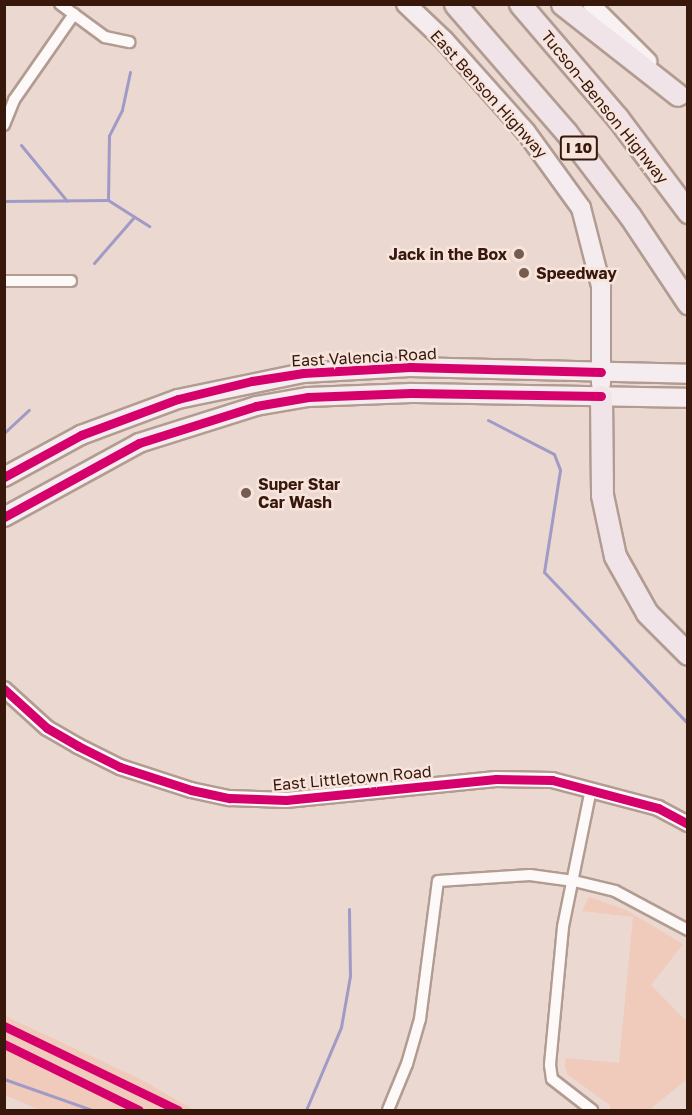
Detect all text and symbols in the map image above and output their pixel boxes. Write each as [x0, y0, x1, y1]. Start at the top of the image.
street label: East Benson Highway [426, 26, 552, 162]
street label: Tucson–Benson Highway [537, 27, 673, 187]
road number: I 10 [560, 136, 598, 160]
place label: Jack in the Box [389, 244, 507, 264]
marker: Jack in the Box [512, 247, 526, 261]
place label: Speedway [536, 263, 617, 283]
marker: Speedway [517, 266, 531, 280]
street label: East Valencia Road [291, 344, 437, 370]
place label: Super Star Car Wash [258, 474, 340, 512]
marker: Super Star Car Wash [239, 486, 253, 500]
street label: East Littletown Road [272, 761, 432, 795]

